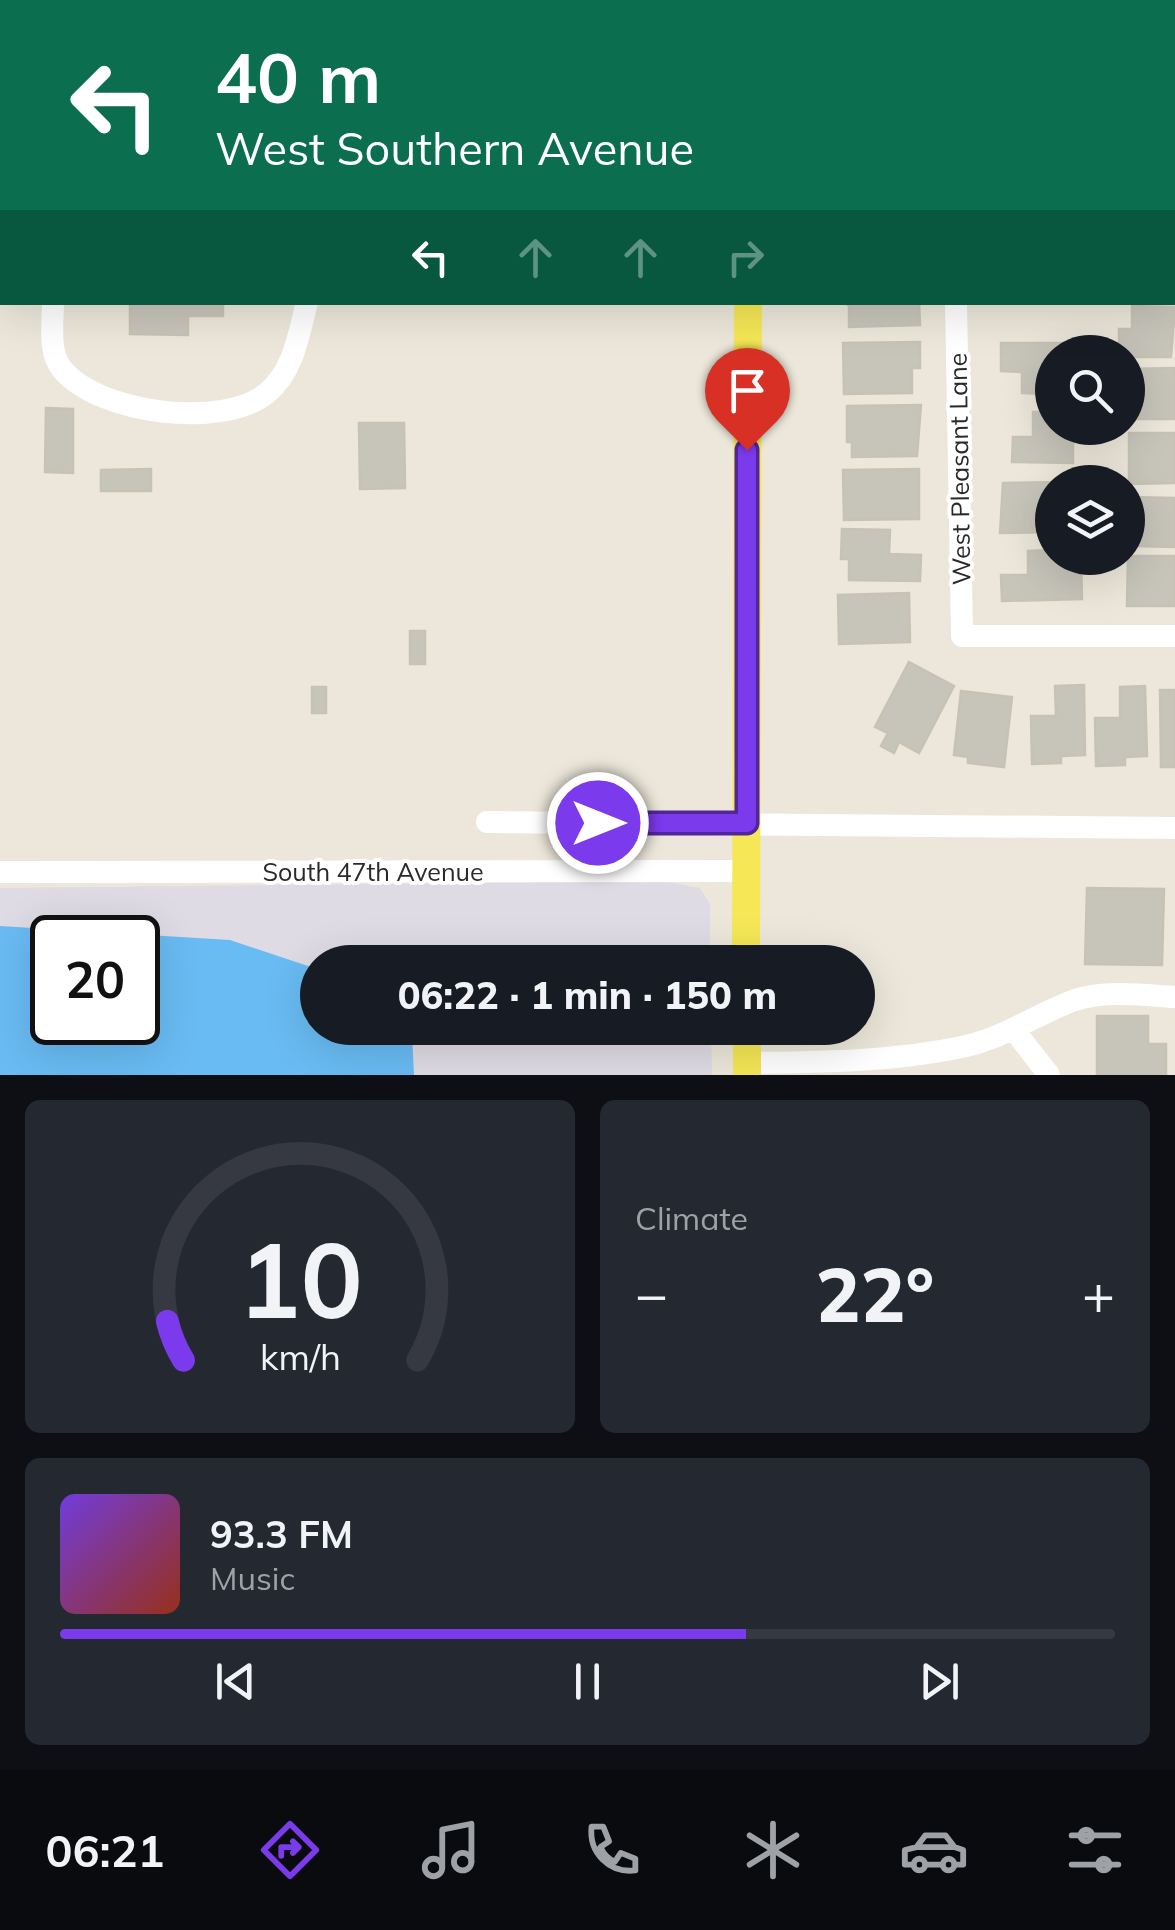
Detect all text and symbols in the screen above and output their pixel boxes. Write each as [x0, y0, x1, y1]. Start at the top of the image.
text: 40 m [215, 33, 381, 121]
icon: left [50, 40, 180, 170]
text: West Southern Avenue [215, 120, 694, 176]
icon: left [403, 230, 458, 285]
icon: ahead [508, 230, 563, 285]
icon: ahead [613, 230, 668, 285]
icon: right [718, 230, 773, 285]
map controls [1035, 335, 1145, 575]
button: search [1035, 335, 1145, 445]
pin [705, 348, 790, 451]
street label: West Pleasant Lane [941, 352, 977, 586]
icon: arrive [720, 363, 775, 418]
button: layers [1035, 465, 1145, 575]
position arrow [546, 771, 650, 875]
street label: South 47th Avenue [262, 856, 484, 887]
speed limit sign: 20 [30, 915, 160, 1045]
text: 06:22 · 1 min · 150 m [398, 971, 777, 1019]
text: Climate [635, 1198, 748, 1238]
text: 10 [238, 1213, 362, 1344]
text: 22° [816, 1247, 934, 1341]
text: − [635, 1259, 668, 1328]
text: + [1082, 1259, 1115, 1328]
text: km/h [260, 1334, 340, 1379]
text: 93.3 FM [210, 1510, 353, 1558]
text: Music [210, 1558, 295, 1598]
icon: previous [208, 1654, 263, 1709]
icon: pause [560, 1654, 615, 1709]
icon: next [912, 1654, 967, 1709]
icon: directions [255, 1815, 325, 1885]
icon: music [416, 1815, 486, 1885]
icon: phone [577, 1815, 647, 1885]
icon: climate [738, 1815, 808, 1885]
icon: car [899, 1815, 969, 1885]
icon: filters [1060, 1815, 1130, 1885]
text: 06:21 [45, 1822, 165, 1878]

